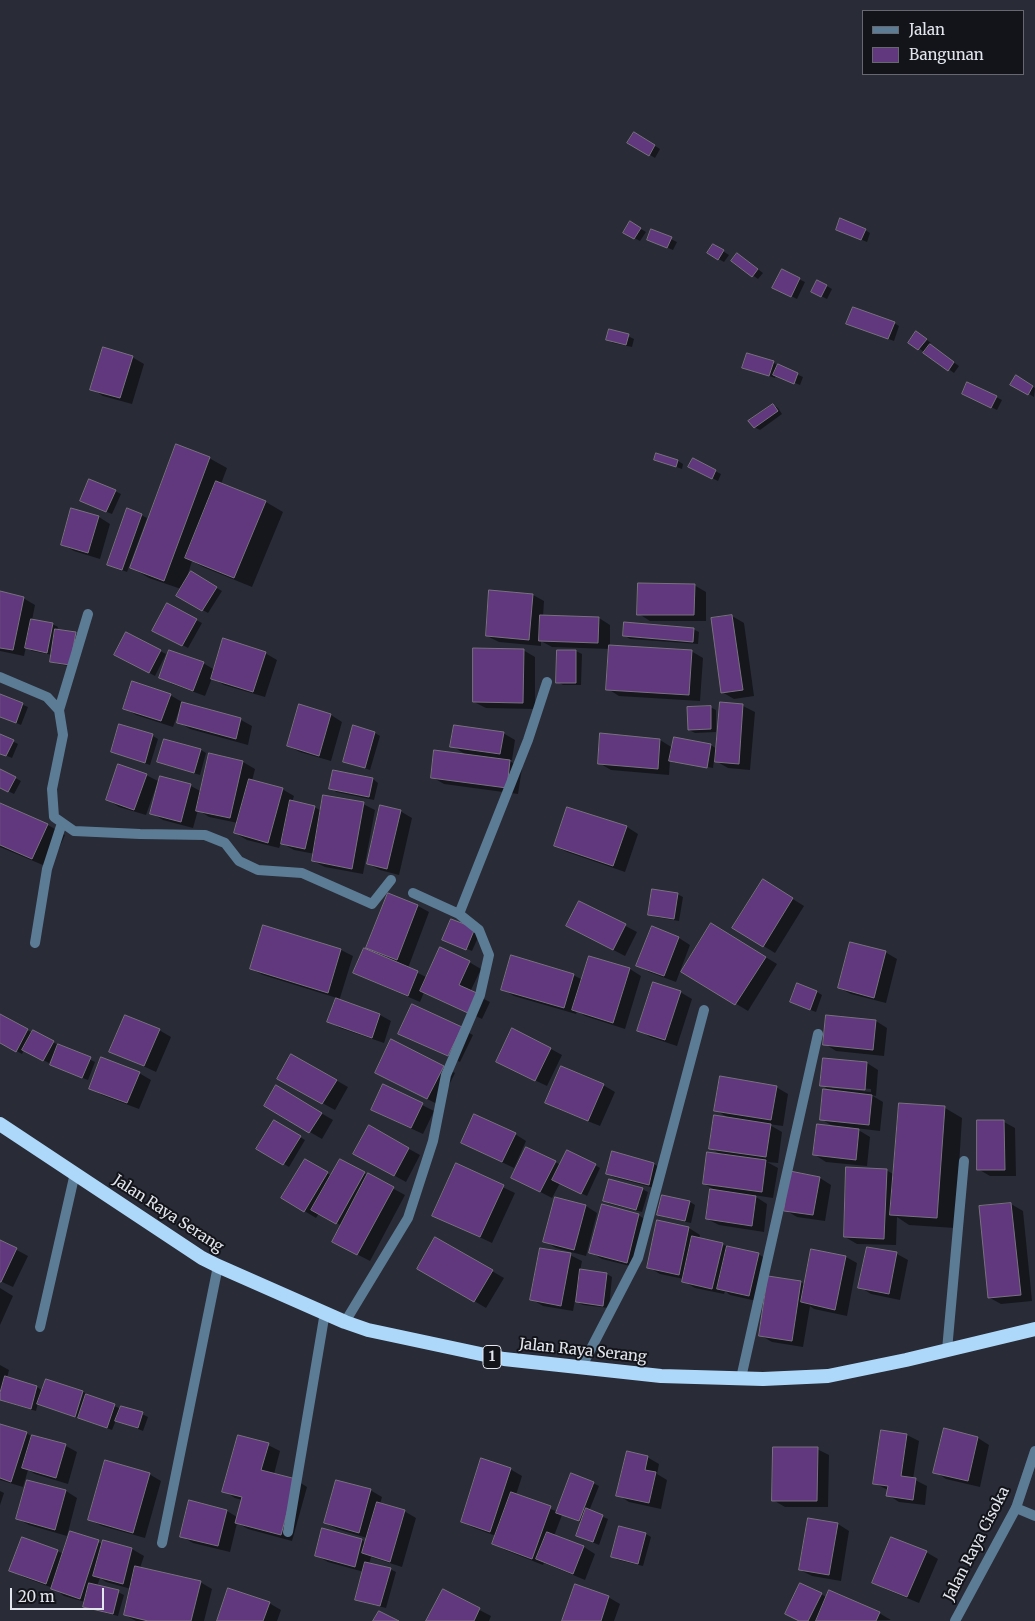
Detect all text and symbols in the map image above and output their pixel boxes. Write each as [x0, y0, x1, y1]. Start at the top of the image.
legend [862, 10, 1025, 75]
text: Jalan [909, 20, 945, 39]
text: Bangunan [909, 45, 984, 64]
street label: Jalan Raya Serang [109, 1172, 227, 1256]
street label: Jalan Raya Serang [518, 1335, 648, 1367]
road number: 1 [483, 1345, 501, 1368]
street label: Jalan Raya Cisoka [940, 1484, 1014, 1604]
scale bar [12, 1578, 106, 1610]
text: 20 m [18, 1587, 55, 1606]

